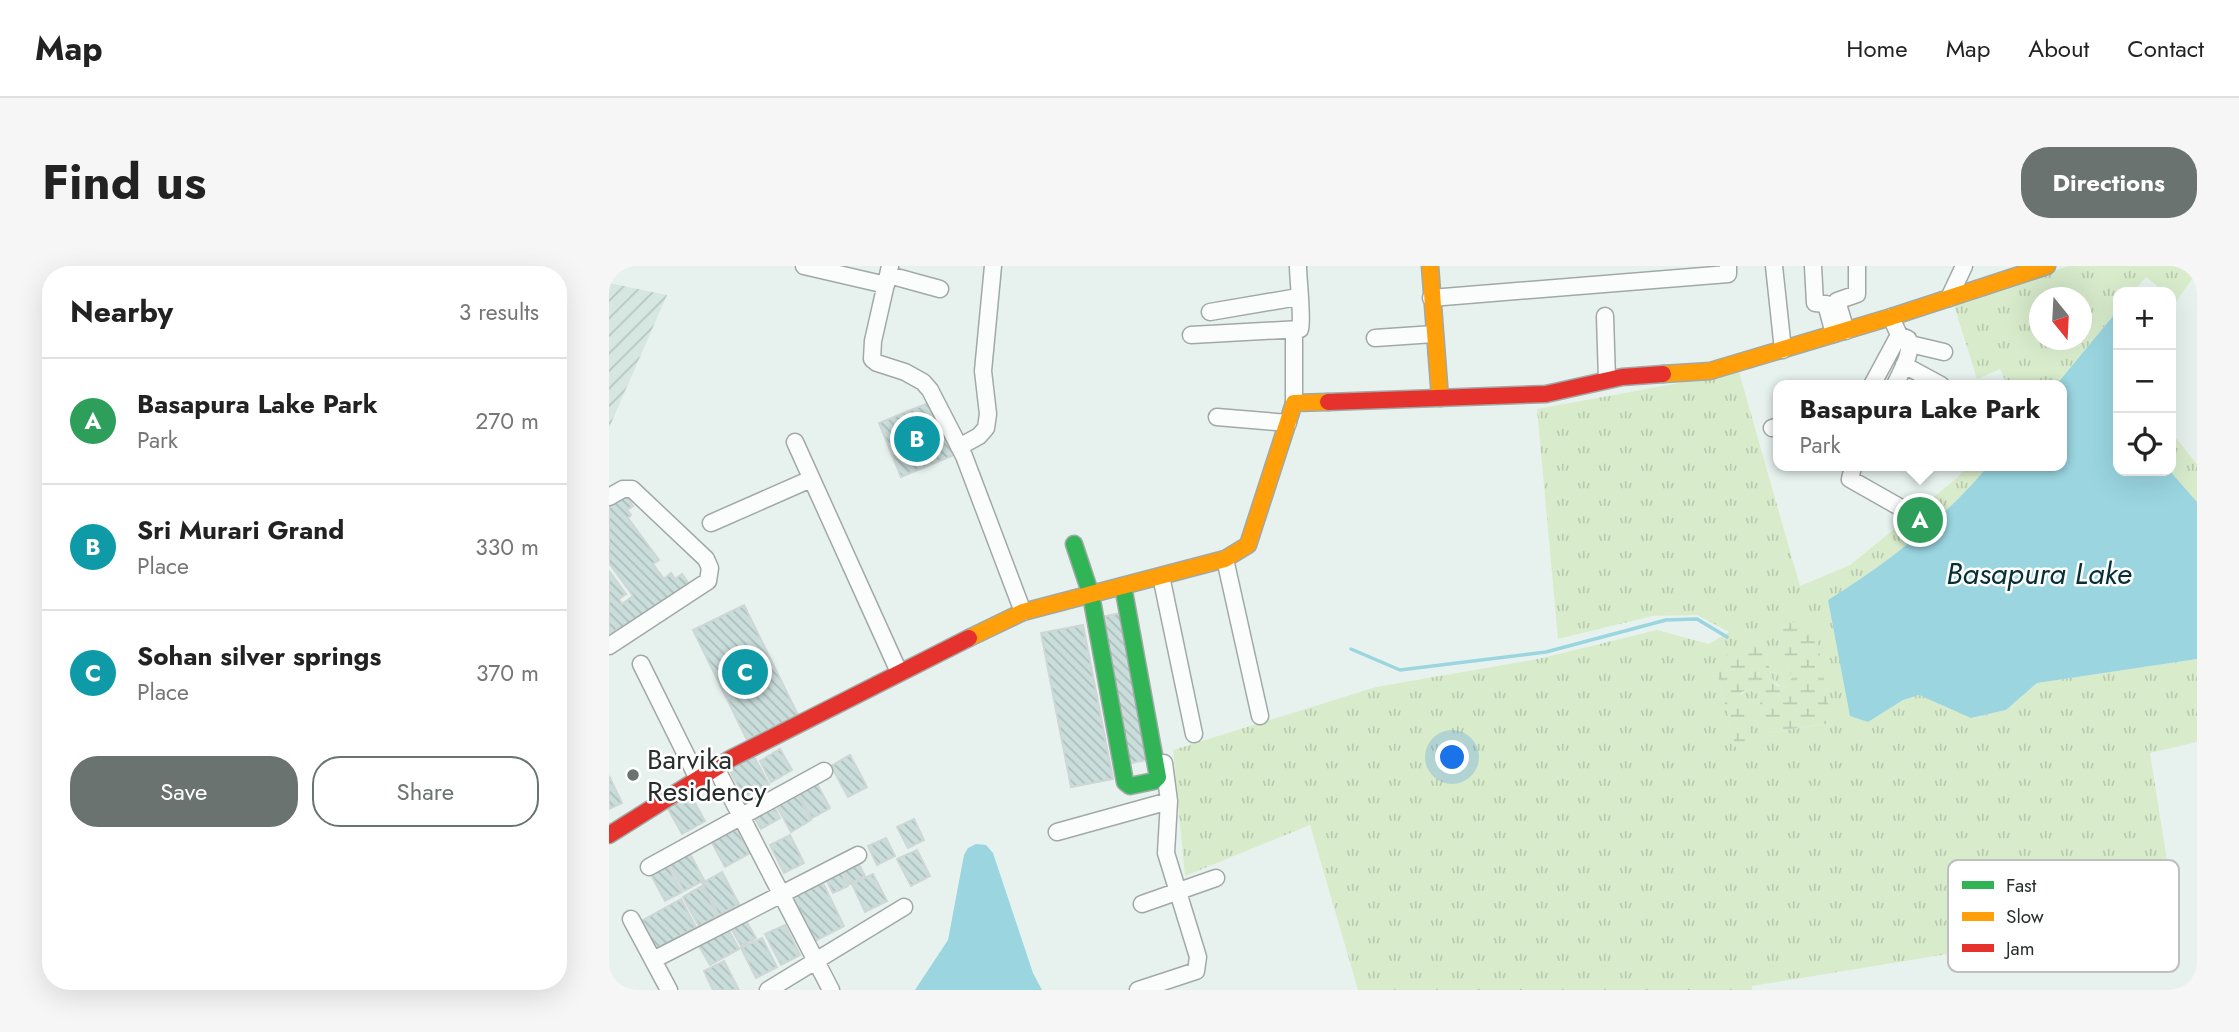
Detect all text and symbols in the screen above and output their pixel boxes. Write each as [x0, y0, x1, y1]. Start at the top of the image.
text: Map [35, 25, 103, 72]
text: Home [1846, 31, 1908, 66]
text: Map [1946, 31, 1990, 66]
text: About [2028, 31, 2089, 66]
text: Contact [2127, 31, 2204, 66]
text: Find us [42, 147, 206, 217]
button: Directions [2021, 147, 2197, 218]
north arrow [2029, 287, 2092, 350]
map controls [2113, 287, 2176, 476]
button: + [2113, 287, 2176, 350]
text: Nearby [70, 290, 173, 333]
text: 3 results [459, 295, 539, 329]
button: − [2113, 350, 2176, 413]
popup [1773, 380, 2067, 471]
text: Basapura Lake Park [137, 385, 378, 423]
text: Basapura Lake Park [1800, 390, 2040, 428]
text: A [85, 404, 101, 438]
text: 270 m [475, 404, 539, 438]
pin: B [894, 413, 940, 465]
button: locate [2113, 413, 2176, 476]
text: Park [137, 423, 178, 457]
text: Park [1800, 428, 1841, 462]
pin: A [1897, 494, 1943, 546]
text: Sri Murari Grand [137, 511, 344, 549]
text: B [85, 530, 101, 564]
text: 330 m [475, 530, 539, 564]
text: Place [137, 549, 189, 583]
water label: Basapura Lake [1946, 552, 2132, 595]
text: Sohan silver springs [137, 637, 381, 675]
pin: C [722, 646, 768, 698]
text: C [85, 656, 101, 690]
text: 370 m [476, 656, 539, 690]
text: Place [137, 675, 189, 709]
place label: Barvika Residency [647, 739, 767, 812]
your location [1435, 740, 1469, 774]
button: Save [70, 756, 298, 827]
button: Share [312, 756, 539, 827]
marker: Barvika Residency [625, 767, 641, 783]
legend [1948, 860, 2179, 972]
text: Fast [2006, 872, 2037, 899]
text: Slow [2006, 903, 2044, 930]
text: Jam [2003, 935, 2035, 962]

